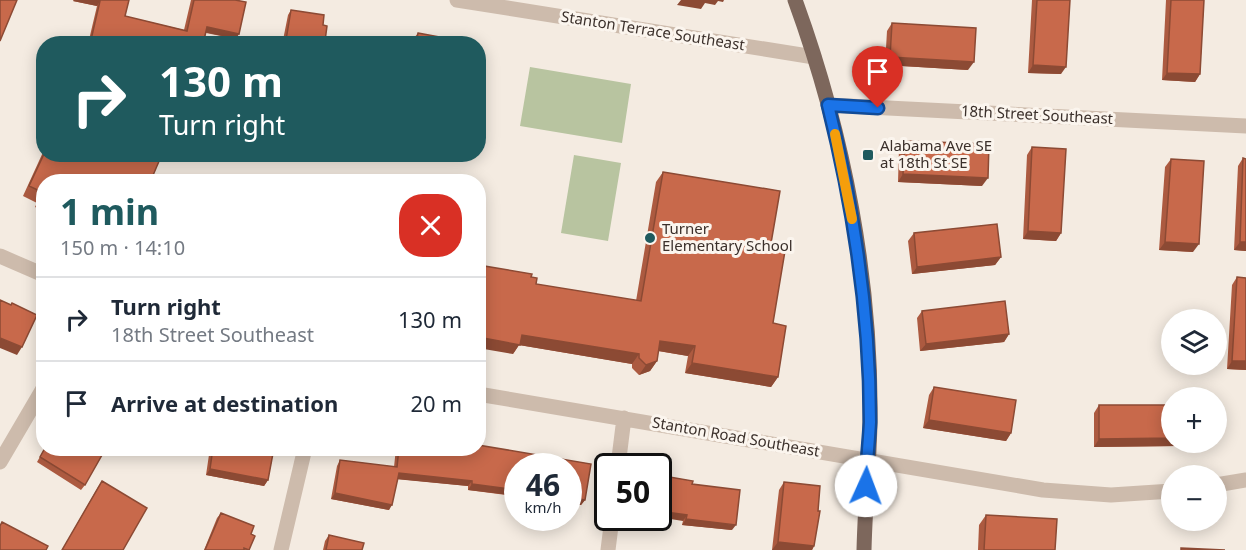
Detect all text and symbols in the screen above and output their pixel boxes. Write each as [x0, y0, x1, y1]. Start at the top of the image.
street label: Stanton Terrace Southeast [560, 6, 747, 54]
pin [852, 46, 903, 108]
text: 130 m [159, 52, 283, 109]
icon: arrive [861, 55, 894, 88]
icon: right [60, 60, 138, 138]
street label: 18th Street Southeast [960, 100, 1114, 128]
text: Turn right [159, 106, 285, 143]
place label: Alabama Ave SE at 18th St SE [880, 135, 992, 172]
marker: Alabama Ave SE at 18th St SE [861, 148, 875, 162]
text: 1 min [60, 187, 159, 236]
button: close [399, 194, 462, 257]
place label: Turner Elementary School [662, 218, 793, 255]
marker: Turner Elementary School [643, 231, 657, 245]
text: 150 m · 14:10 [60, 234, 185, 261]
text: Turn right [111, 291, 221, 321]
icon: right [60, 303, 93, 336]
text: 130 m [398, 304, 462, 334]
map controls [1161, 309, 1227, 531]
button: layers [1161, 309, 1227, 375]
text: 18th Street Southeast [111, 321, 314, 348]
icon: arrive [60, 387, 93, 420]
button: + [1161, 387, 1227, 453]
text: Arrive at destination [111, 388, 338, 418]
text: 20 m [411, 388, 462, 418]
street label: Stanton Road Southeast [651, 411, 822, 461]
speed limit sign: 50 [594, 453, 672, 531]
position arrow [834, 454, 898, 518]
text: 46 [526, 464, 560, 505]
button: − [1161, 465, 1227, 531]
text: km/h [525, 497, 561, 517]

